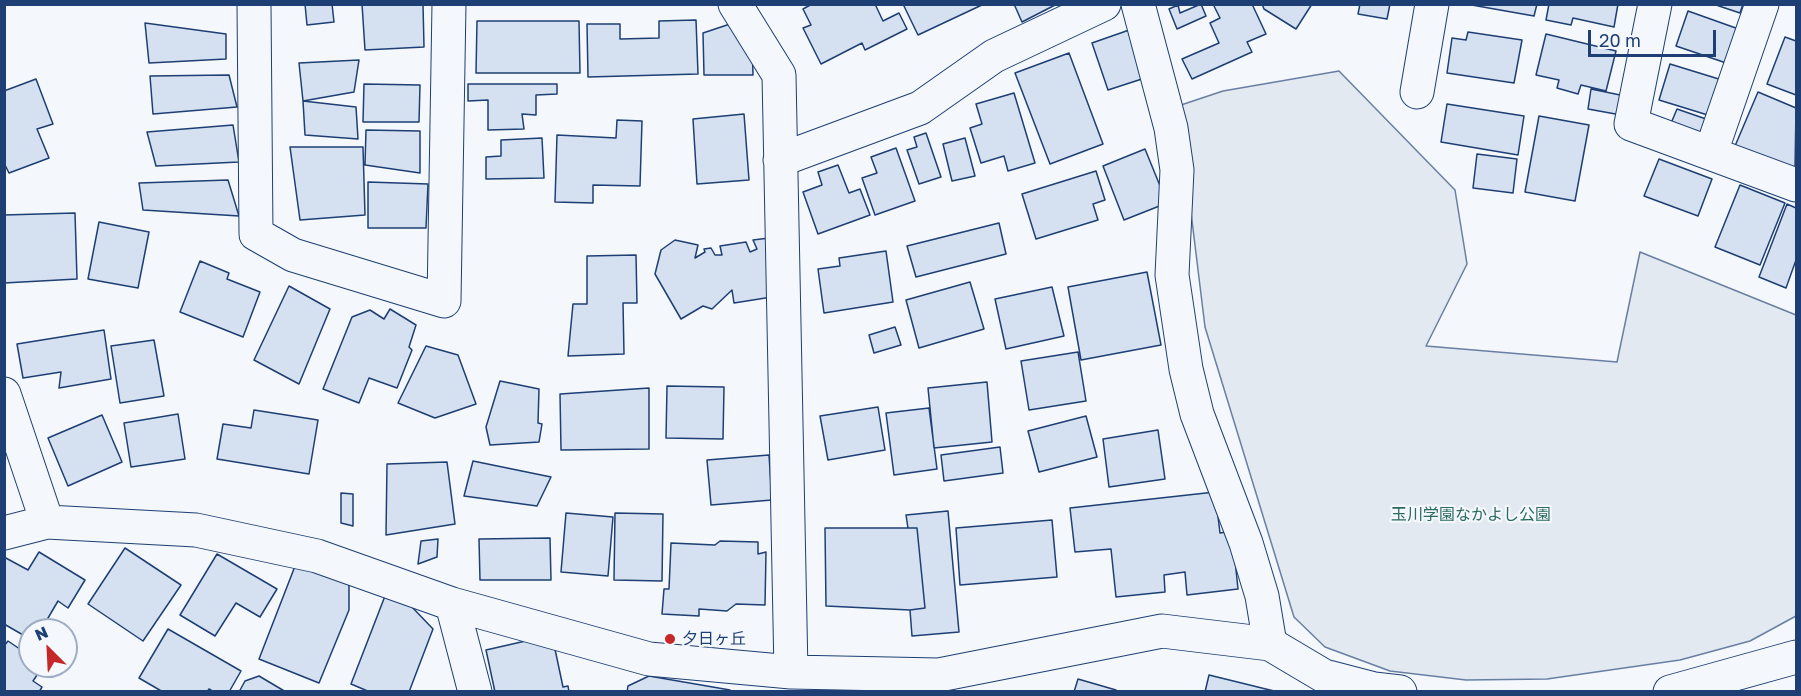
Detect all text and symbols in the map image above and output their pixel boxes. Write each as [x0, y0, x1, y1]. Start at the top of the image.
scale bar [1591, 18, 1718, 56]
text: 20 m [1599, 29, 1641, 51]
park label: 玉川学園なかよし公園 [1391, 505, 1551, 525]
north arrow [18, 618, 78, 678]
text: N [32, 622, 51, 645]
place label: 夕日ヶ丘 [682, 629, 746, 649]
marker: 夕日ヶ丘 [663, 632, 677, 646]

